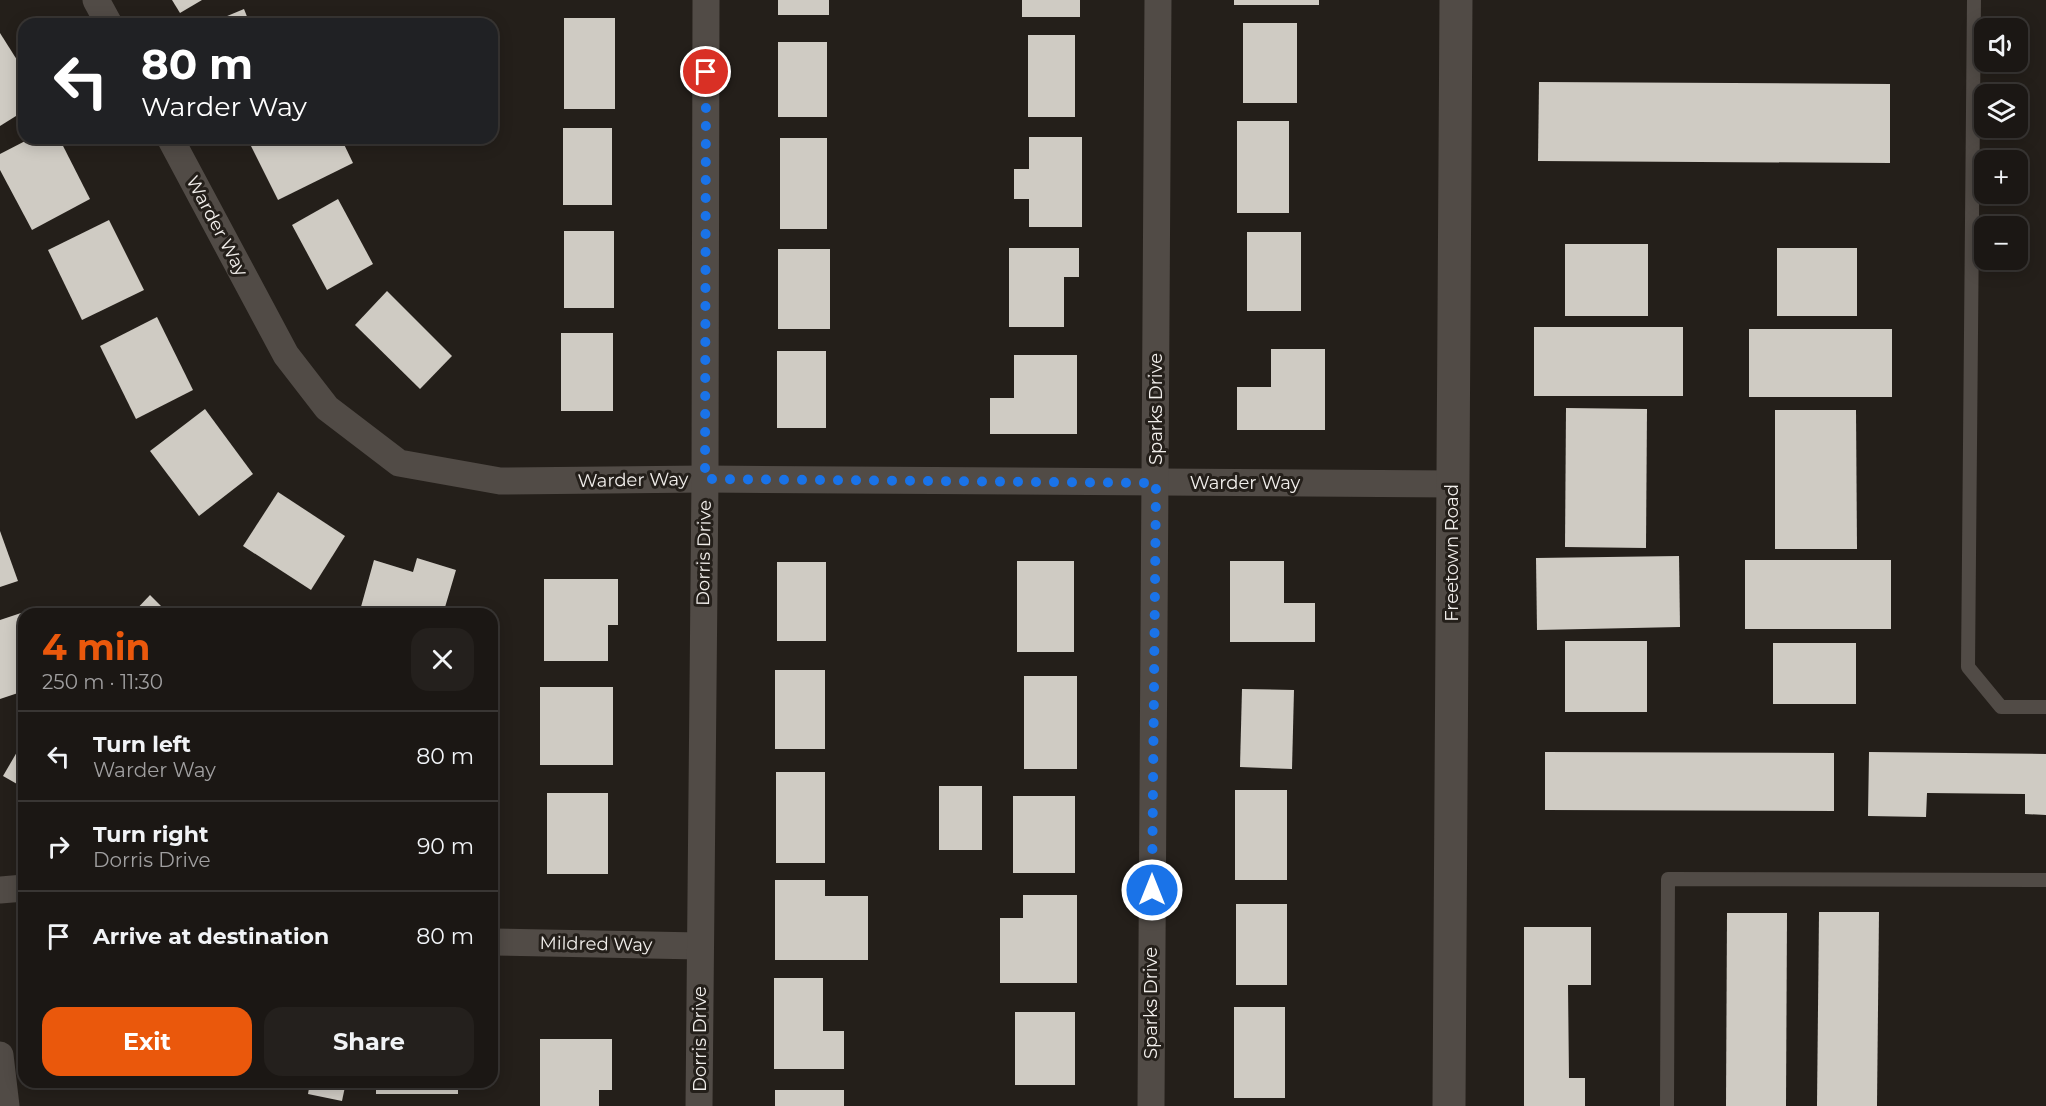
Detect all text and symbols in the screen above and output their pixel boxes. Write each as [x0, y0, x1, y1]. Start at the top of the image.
map controls [1974, 18, 2028, 270]
button: sound [1974, 18, 2028, 72]
text: 80 m [141, 38, 253, 90]
icon: left [42, 42, 120, 120]
pin [680, 46, 731, 97]
icon: arrive [689, 55, 722, 88]
button: layers [1974, 84, 2028, 138]
text: Warder Way [141, 90, 307, 123]
button: + [1974, 150, 2028, 204]
street label: Warder Way [181, 172, 253, 280]
button: − [1974, 216, 2028, 270]
street label: Sparks Drive [1145, 353, 1167, 465]
street label: Warder Way [577, 468, 689, 492]
street label: Warder Way [1190, 472, 1301, 494]
street label: Freetown Road [1441, 484, 1463, 622]
street label: Dorris Drive [692, 500, 716, 606]
text: 4 min [42, 625, 150, 669]
button: close [411, 628, 474, 691]
text: 250 m · 11:30 [42, 670, 163, 694]
text: Turn left [93, 731, 191, 758]
icon: left [42, 740, 75, 773]
text: 80 m [416, 743, 474, 770]
text: Warder Way [93, 758, 216, 782]
text: Turn right [93, 821, 208, 848]
icon: right [42, 830, 75, 863]
text: 90 m [417, 833, 474, 860]
text: Dorris Drive [93, 848, 211, 872]
position arrow [1120, 858, 1184, 922]
icon: arrive [42, 920, 75, 953]
text: Arrive at destination [93, 923, 329, 950]
text: 80 m [416, 923, 474, 950]
street label: Mildred Way [539, 932, 653, 956]
street label: Sparks Drive [1140, 947, 1162, 1059]
street label: Dorris Drive [689, 986, 711, 1092]
button: Exit [42, 1007, 252, 1076]
button: Share [264, 1007, 474, 1076]

